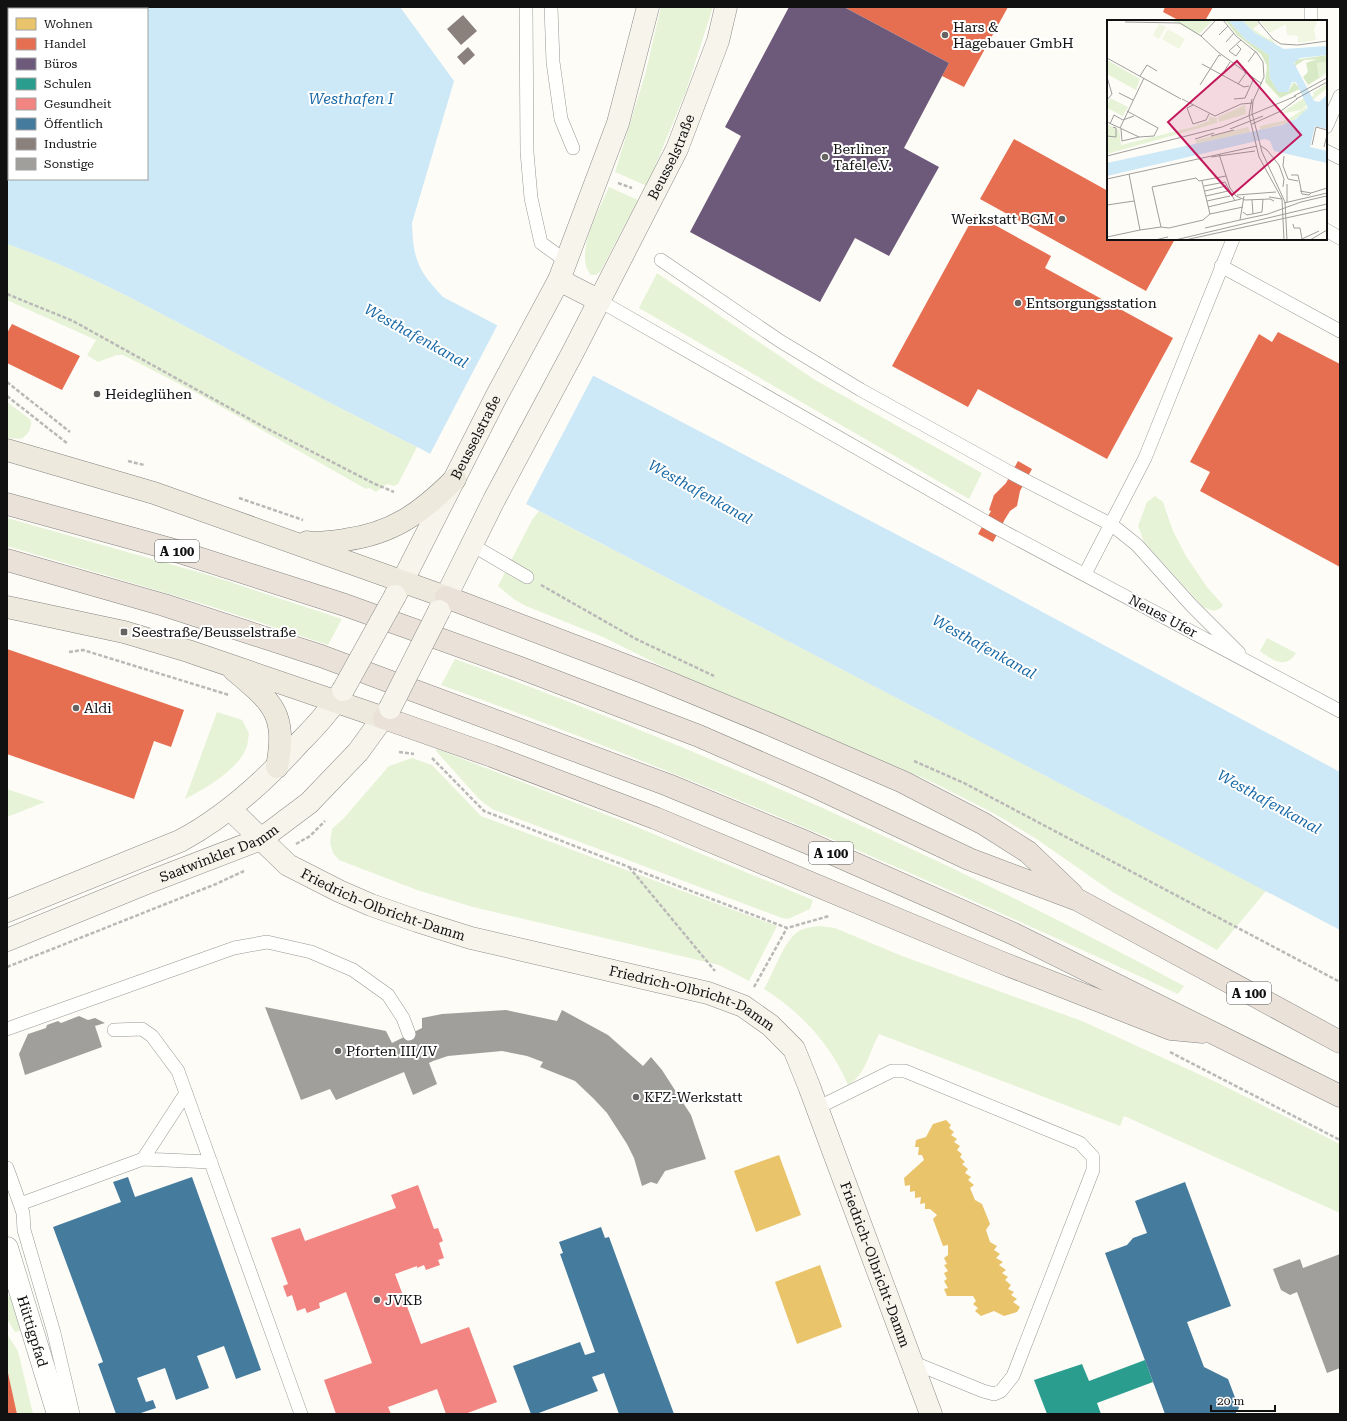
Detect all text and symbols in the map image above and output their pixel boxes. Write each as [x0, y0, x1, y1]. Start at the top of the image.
legend [8, 8, 148, 180]
text: Wohnen [44, 17, 93, 31]
place label: Hars & Hagebauer GmbH [953, 19, 1074, 51]
inset map [1107, 20, 1327, 240]
marker: Hars & Hagebauer GmbH [940, 30, 950, 40]
text: Handel [44, 37, 86, 51]
text: Büros [44, 57, 78, 71]
text: Schulen [44, 77, 92, 91]
water label: Westhafen I [308, 90, 394, 108]
text: Gesundheit [44, 97, 112, 111]
street label: Beusselstraße [644, 112, 698, 202]
text: Öffentlich [44, 117, 103, 131]
text: Industrie [44, 137, 97, 151]
place label: Berliner Tafel e.V. [833, 141, 892, 173]
marker: Berliner Tafel e.V. [820, 152, 830, 162]
text: Sonstige [44, 157, 94, 171]
place label: Werkstatt BGM [951, 211, 1054, 227]
marker: Werkstatt BGM [1057, 214, 1067, 224]
place label: Entsorgungsstation [1026, 295, 1157, 311]
marker: Entsorgungsstation [1013, 298, 1023, 308]
water label: Westhafenkanal [361, 300, 471, 372]
place label: Heideglühen [105, 386, 192, 402]
marker: Heideglühen [92, 389, 102, 399]
street label: Beusselstraße [447, 392, 504, 482]
water label: Westhafenkanal [645, 456, 755, 528]
road number: A 100 [155, 540, 199, 562]
street label: Neues Ufer [1126, 591, 1200, 641]
water label: Westhafenkanal [929, 611, 1039, 683]
place label: Seestraße/Beusselstraße [132, 624, 296, 640]
marker: Seestraße/Beusselstraße [119, 627, 129, 637]
place label: Aldi [84, 700, 112, 716]
marker: Aldi [71, 703, 81, 713]
water label: Westhafenkanal [1214, 766, 1324, 838]
street label: Saatwinkler Damm [157, 821, 282, 885]
road number: A 100 [809, 842, 853, 864]
street label: Friedrich-Olbricht-Damm [298, 865, 468, 944]
street label: Friedrich-Olbricht-Damm [608, 962, 778, 1034]
road number: A 100 [1227, 982, 1271, 1004]
place label: Pforten III/IV [346, 1043, 437, 1059]
marker: Pforten III/IV [333, 1046, 343, 1056]
place label: KFZ-Werkstatt [644, 1089, 742, 1105]
marker: KFZ-Werkstatt [631, 1092, 641, 1102]
street label: Friedrich-Olbricht-Damm [837, 1179, 914, 1350]
place label: JVKB [385, 1292, 422, 1308]
street label: Hüttigpfad [14, 1293, 51, 1369]
marker: JVKB [372, 1295, 382, 1305]
scale bar [1211, 1387, 1275, 1413]
text: 20 m [1217, 1394, 1244, 1408]

